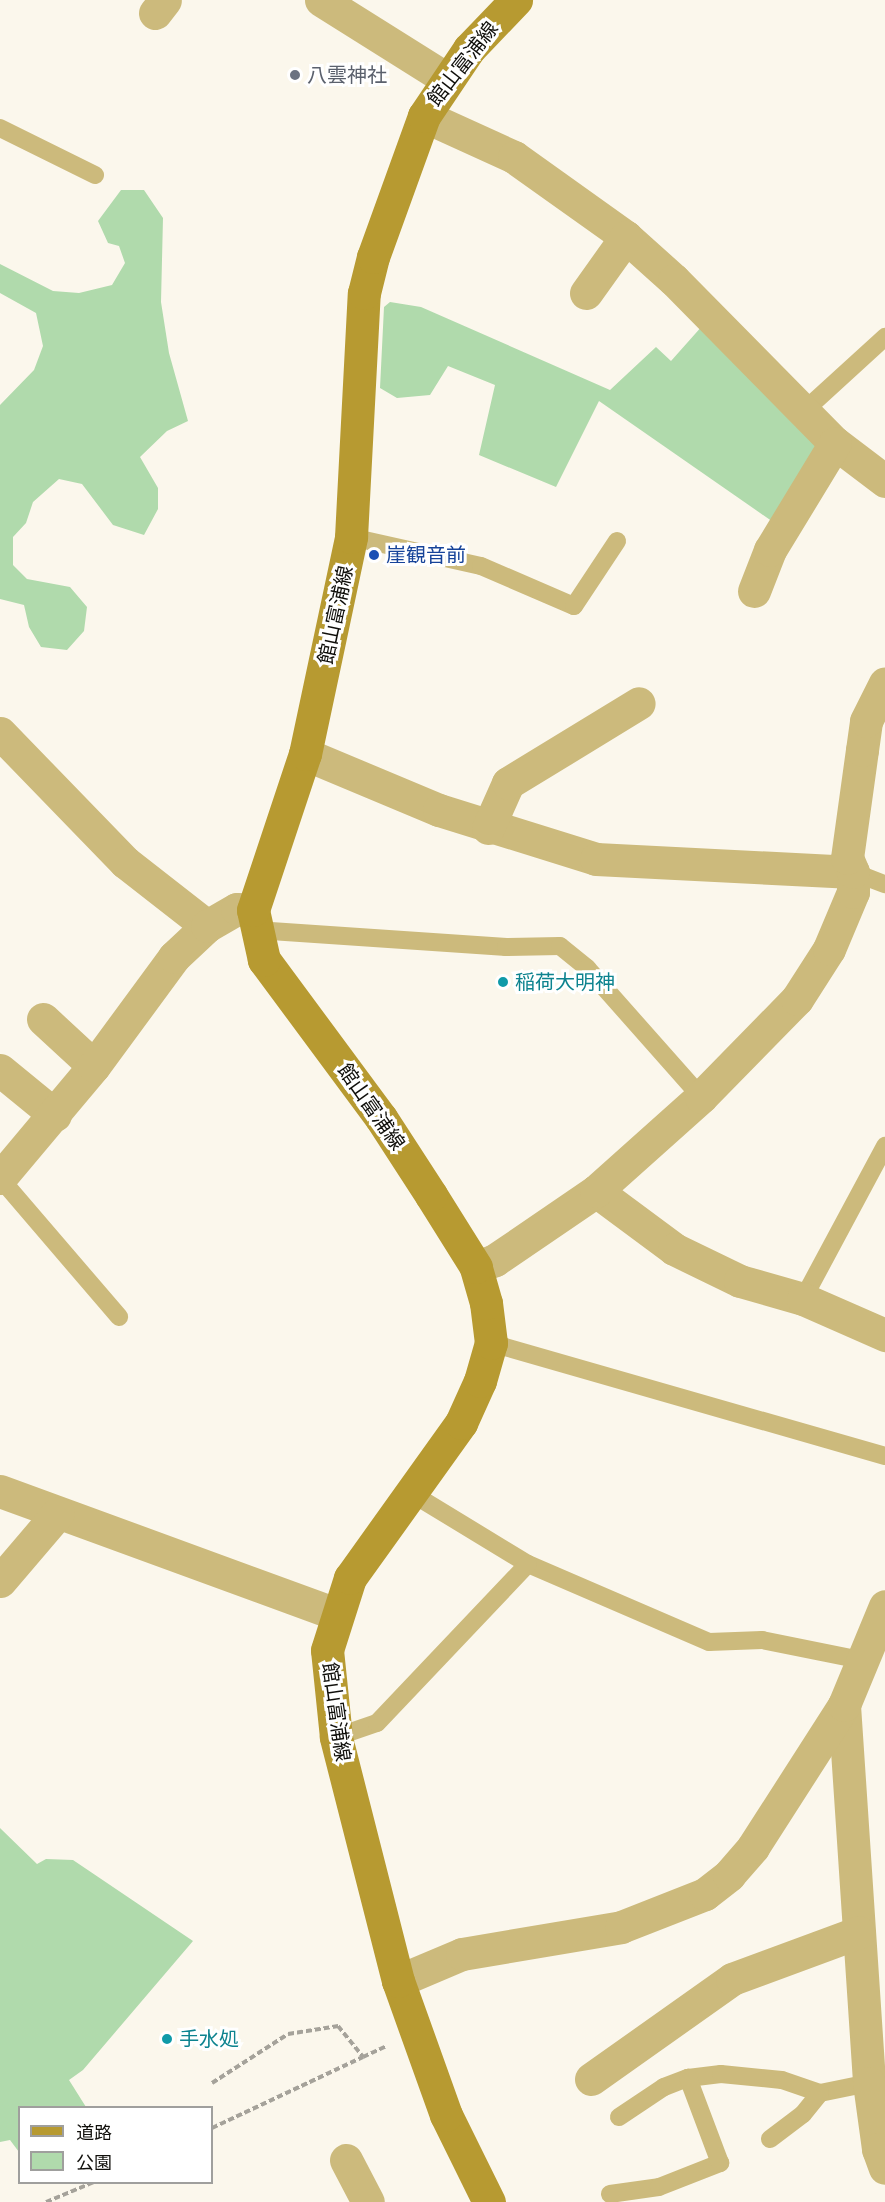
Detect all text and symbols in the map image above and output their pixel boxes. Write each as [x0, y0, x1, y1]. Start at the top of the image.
street label: 館山富浦線 [423, 17, 503, 111]
place label: 八雲神社 [307, 63, 387, 87]
marker: 八雲神社 [288, 68, 302, 82]
place label: 崖観音前 [386, 543, 466, 567]
marker: 崖観音前 [367, 548, 381, 562]
street label: 館山富浦線 [314, 564, 358, 666]
place label: 稲荷大明神 [515, 970, 615, 994]
marker: 稲荷大明神 [496, 975, 510, 989]
street label: 館山富浦線 [332, 1059, 410, 1155]
street label: 館山富浦線 [317, 1661, 355, 1763]
place label: 手水処 [179, 2027, 239, 2051]
marker: 手水処 [160, 2032, 174, 2046]
legend [18, 2106, 213, 2184]
text: 道路 [76, 2121, 112, 2144]
text: 公園 [76, 2151, 112, 2174]

